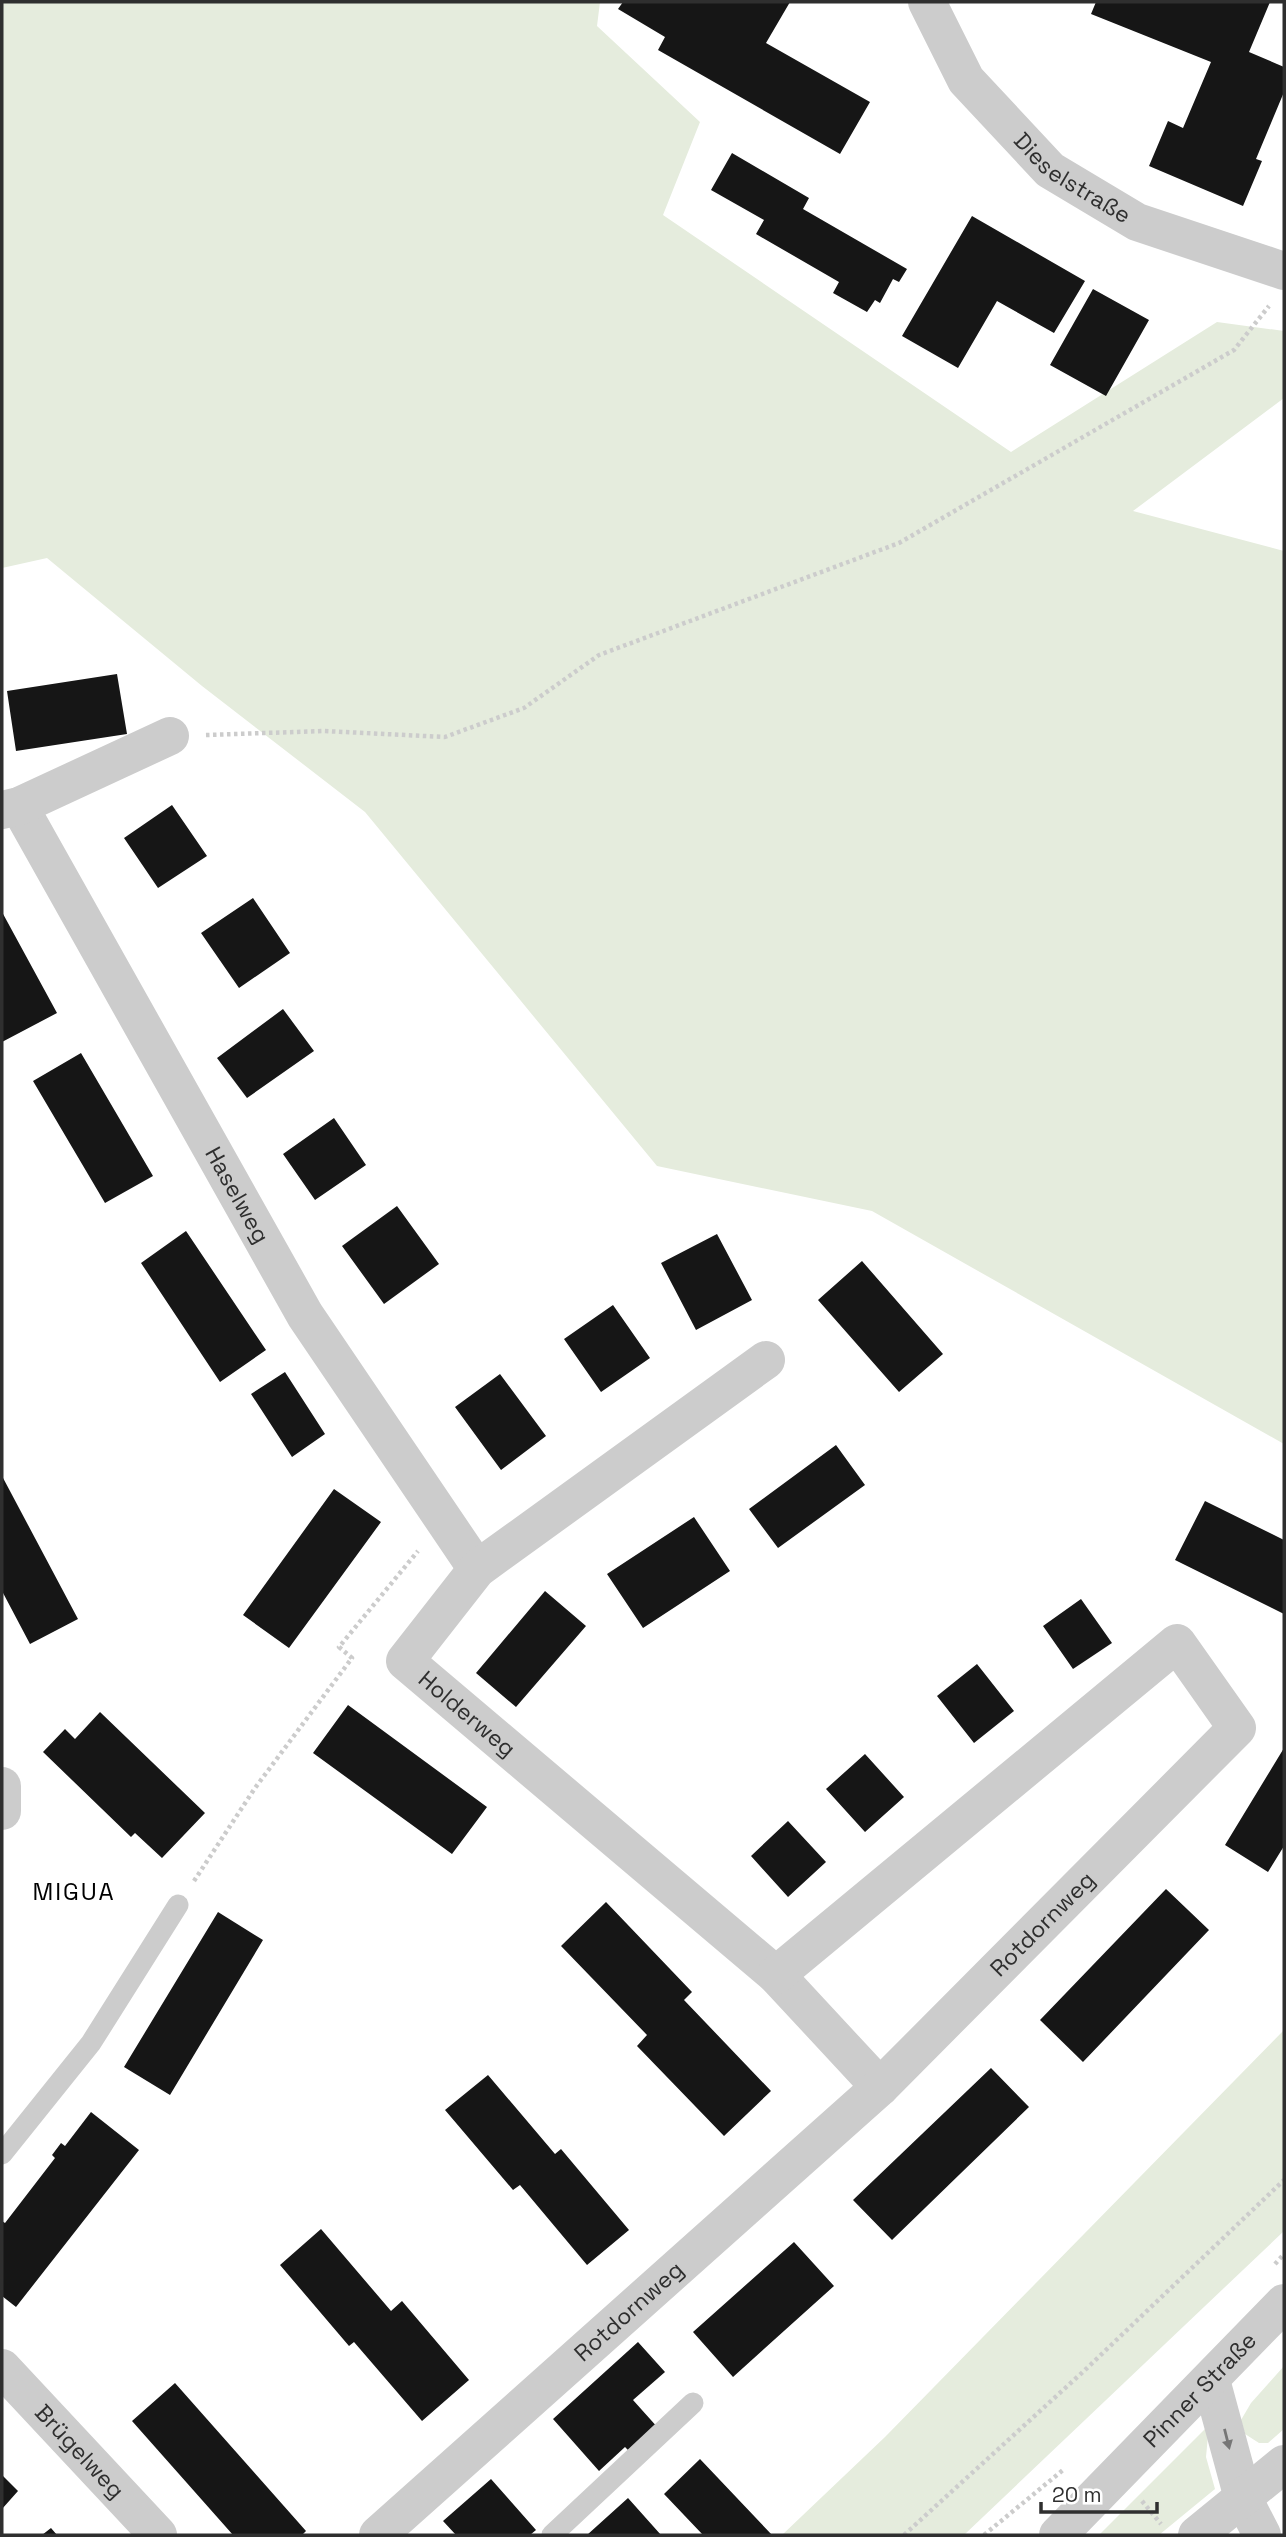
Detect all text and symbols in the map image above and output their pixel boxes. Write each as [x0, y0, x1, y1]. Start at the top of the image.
street label: Dieselstraße [1007, 126, 1136, 230]
street label: Haselweg [198, 1141, 277, 1248]
street label: Holderweg [412, 1664, 522, 1763]
street label: Rotdornweg [983, 1865, 1101, 1983]
district label: MIGUA [32, 1876, 116, 1907]
street label: Rotdornweg [568, 2255, 690, 2368]
street label: Pinner Straße [1137, 2325, 1263, 2454]
street label: Brügelweg [28, 2398, 131, 2505]
one-way arrow [1222, 2428, 1233, 2450]
scale bar [1041, 2470, 1156, 2514]
text: 20 m [1052, 2481, 1102, 2508]

